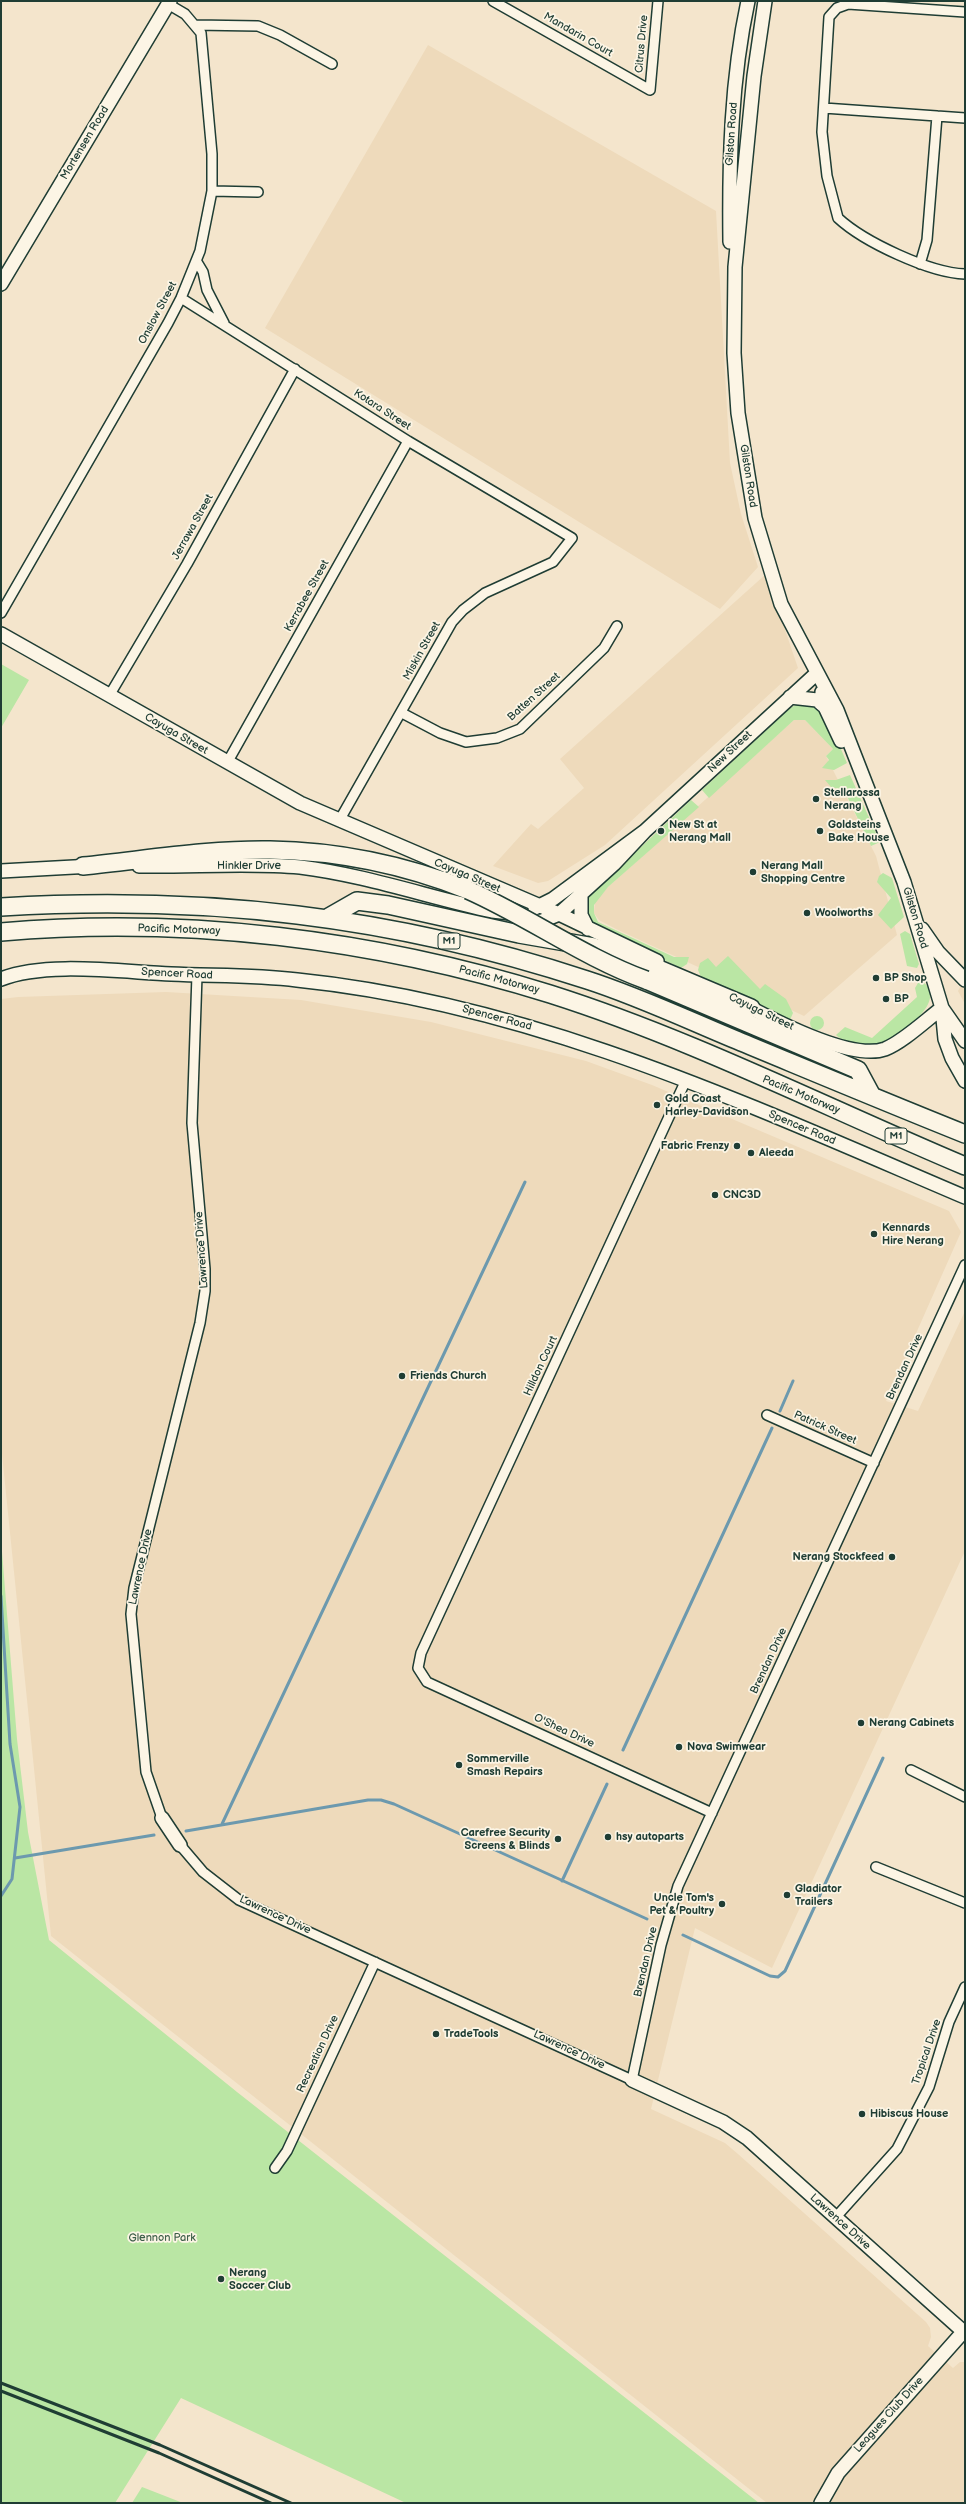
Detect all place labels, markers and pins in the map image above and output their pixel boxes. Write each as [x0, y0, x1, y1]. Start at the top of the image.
place label: Stellarossa Nerang [824, 786, 880, 812]
marker: Stellarossa Nerang [811, 794, 821, 804]
place label: New St at Nerang Mall [669, 818, 731, 844]
place label: Goldsteins Bake House [828, 818, 889, 844]
marker: New St at Nerang Mall [656, 826, 666, 836]
marker: Goldsteins Bake House [815, 826, 825, 836]
place label: Nerang Mall Shopping Centre [761, 859, 845, 885]
marker: Nerang Mall Shopping Centre [748, 867, 758, 877]
place label: Woolworths [815, 906, 873, 920]
marker: Woolworths [802, 908, 812, 918]
place label: BP Shop [884, 971, 927, 985]
marker: BP Shop [871, 973, 881, 983]
place label: BP [894, 992, 909, 1006]
marker: BP [881, 994, 891, 1004]
place label: Gold Coast Harley-Davidson [665, 1092, 749, 1118]
marker: Gold Coast Harley-Davidson [652, 1100, 662, 1110]
place label: Fabric Frenzy [661, 1139, 729, 1153]
marker: Fabric Frenzy [732, 1141, 742, 1151]
place label: Aleeda [759, 1146, 794, 1160]
marker: Aleeda [746, 1148, 756, 1158]
place label: CNC3D [723, 1188, 761, 1202]
marker: CNC3D [710, 1190, 720, 1200]
place label: Kennards Hire Nerang [882, 1221, 944, 1247]
marker: Kennards Hire Nerang [869, 1229, 879, 1239]
place label: Friends Church [410, 1369, 486, 1383]
marker: Friends Church [397, 1371, 407, 1381]
place label: Nerang Stockfeed [793, 1550, 884, 1564]
marker: Nerang Stockfeed [887, 1552, 897, 1562]
place label: Nerang Cabinets [869, 1716, 954, 1730]
marker: Nerang Cabinets [856, 1718, 866, 1728]
place label: Nova Swimwear [687, 1740, 766, 1754]
marker: Nova Swimwear [674, 1742, 684, 1752]
place label: Sommerville Smash Repairs [467, 1752, 543, 1778]
marker: Sommerville Smash Repairs [454, 1760, 464, 1770]
place label: Carefree Security Screens & Blinds [461, 1826, 550, 1852]
place label: hsy autoparts [616, 1830, 684, 1844]
marker: hsy autoparts [603, 1832, 613, 1842]
marker: Carefree Security Screens & Blinds [553, 1834, 563, 1844]
place label: Gladiator Trailers [795, 1882, 842, 1908]
marker: Gladiator Trailers [782, 1890, 792, 1900]
place label: Uncle Tom's Pet & Poultry [649, 1891, 714, 1917]
marker: Uncle Tom's Pet & Poultry [717, 1899, 727, 1909]
place label: TradeTools [444, 2027, 498, 2041]
marker: TradeTools [431, 2029, 441, 2039]
place label: Hibiscus House [870, 2107, 948, 2121]
marker: Hibiscus House [857, 2109, 867, 2119]
place label: Nerang Soccer Club [229, 2266, 291, 2292]
marker: Nerang Soccer Club [216, 2274, 226, 2284]

